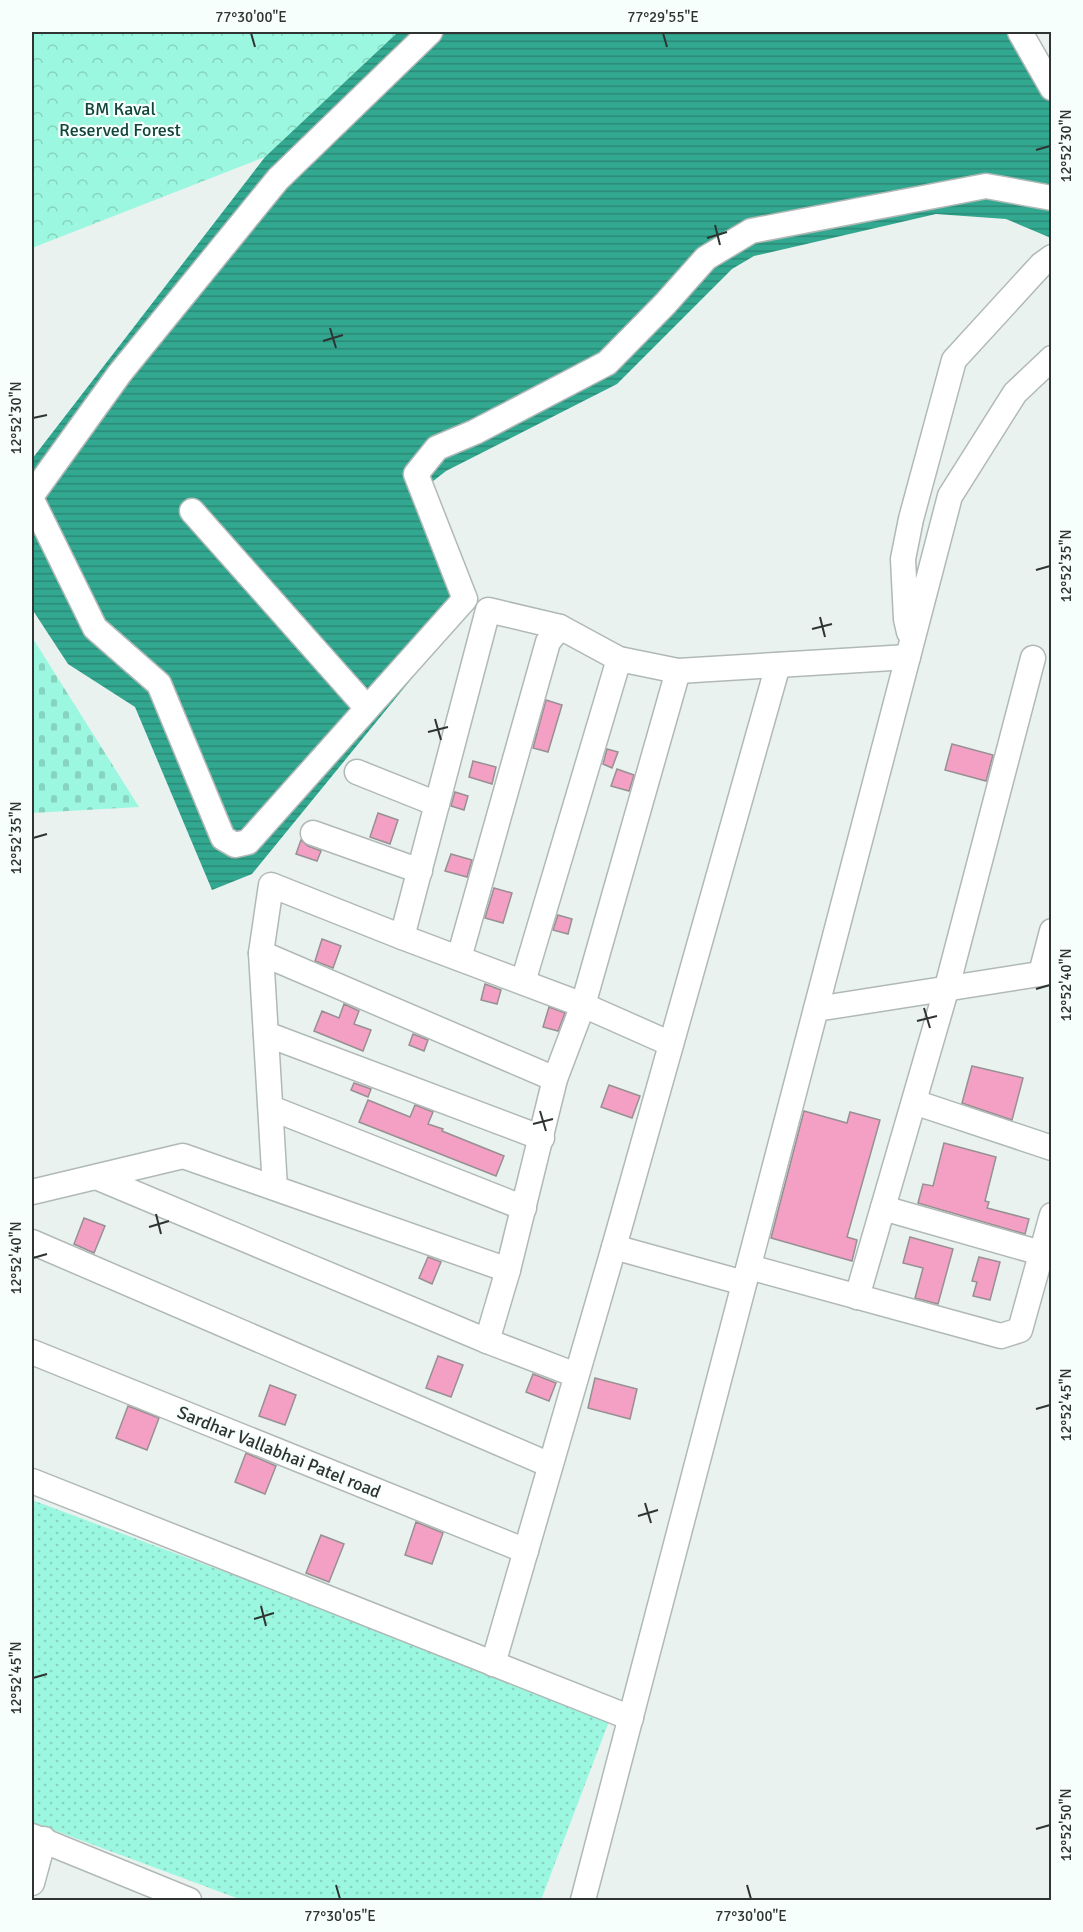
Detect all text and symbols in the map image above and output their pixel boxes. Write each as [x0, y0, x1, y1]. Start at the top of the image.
text: 77°30'00"E [215, 8, 287, 26]
text: 77°29'55"E [627, 8, 699, 26]
park label: BM Kaval Reserved Forest [59, 98, 181, 141]
text: 12°52'30"N [1057, 109, 1075, 183]
text: 12°52'30"N [7, 381, 25, 455]
text: 12°52'35"N [1057, 529, 1075, 603]
text: 12°52'35"N [7, 801, 25, 875]
text: 12°52'40"N [1057, 948, 1075, 1022]
text: 12°52'40"N [7, 1221, 25, 1295]
text: 12°52'45"N [1057, 1368, 1075, 1442]
street label: Sardhar Vallabhai Patel road [174, 1401, 384, 1503]
text: 12°52'45"N [7, 1641, 25, 1715]
text: 12°52'50"N [1057, 1788, 1075, 1862]
text: 77°30'05"E [304, 1907, 376, 1925]
text: 77°30'00"E [715, 1907, 787, 1925]

